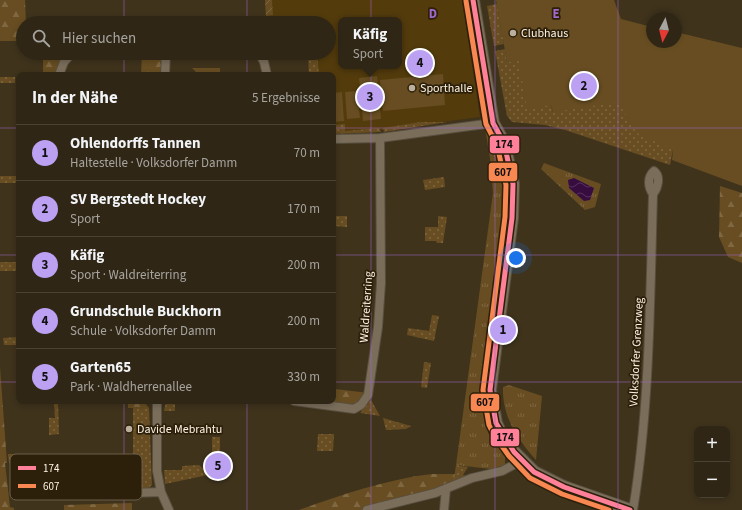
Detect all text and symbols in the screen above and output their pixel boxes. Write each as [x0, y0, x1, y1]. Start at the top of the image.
text: D [429, 5, 437, 23]
text: E [552, 5, 560, 23]
north arrow [646, 12, 682, 48]
search box [16, 16, 336, 60]
popup [338, 17, 402, 69]
text: Käfig [353, 24, 387, 45]
place label: Clubhaus [521, 25, 568, 42]
icon: search [30, 27, 52, 49]
text: Hier suchen [62, 28, 136, 49]
marker: Clubhaus [508, 28, 518, 38]
text: Sport [353, 45, 383, 63]
pin: 4 [407, 48, 433, 78]
pin: 2 [571, 71, 597, 101]
place label: Sporthalle [420, 80, 472, 97]
pin: 3 [357, 82, 383, 112]
marker: Sporthalle [407, 83, 417, 93]
text: In der Nähe [32, 86, 118, 110]
text: 5 Ergebnisse [252, 89, 320, 107]
text: Ohlendorffs Tannen [70, 133, 201, 154]
line badge: 174 [489, 135, 520, 154]
text: 174 [495, 137, 513, 152]
text: 1 [42, 144, 48, 162]
text: 70 m [294, 144, 320, 162]
text: Haltestelle · Volksdorfer Damm [70, 154, 237, 172]
line badge: 607 [488, 162, 518, 182]
text: 607 [494, 165, 512, 180]
text: SV Bergstedt Hockey [70, 189, 206, 210]
text: 2 [42, 200, 48, 218]
text: 170 m [287, 200, 320, 218]
text: Sport [70, 210, 100, 228]
text: Käfig [70, 245, 104, 266]
your location [506, 248, 526, 268]
text: 3 [42, 256, 48, 274]
text: 200 m [287, 256, 320, 274]
text: Sport · Waldreiterring [70, 266, 186, 284]
street label: Waldreiterring [356, 271, 377, 343]
street label: Volksdorfer Grenzweg [625, 297, 648, 407]
text: Grundschule Buckhorn [70, 301, 221, 322]
text: 4 [42, 312, 48, 330]
text: 200 m [287, 312, 320, 330]
pin: 1 [490, 315, 516, 345]
text: Schule · Volksdorfer Damm [70, 322, 216, 340]
text: Garten65 [70, 357, 131, 378]
text: 5 [42, 368, 48, 386]
text: 330 m [287, 368, 320, 386]
text: Park · Waldherrenallee [70, 378, 192, 396]
line badge: 607 [470, 393, 500, 412]
text: 607 [476, 395, 494, 410]
place label: Davide Mebrahtu [137, 421, 222, 438]
marker: Davide Mebrahtu [124, 424, 134, 434]
map controls [694, 426, 730, 498]
button: + [694, 426, 730, 462]
line badge: 174 [490, 428, 520, 447]
text: 174 [496, 430, 514, 445]
pin: 5 [205, 451, 231, 481]
legend [10, 454, 142, 500]
text: 174 [43, 461, 60, 476]
button: − [694, 462, 730, 498]
text: 607 [43, 479, 59, 494]

